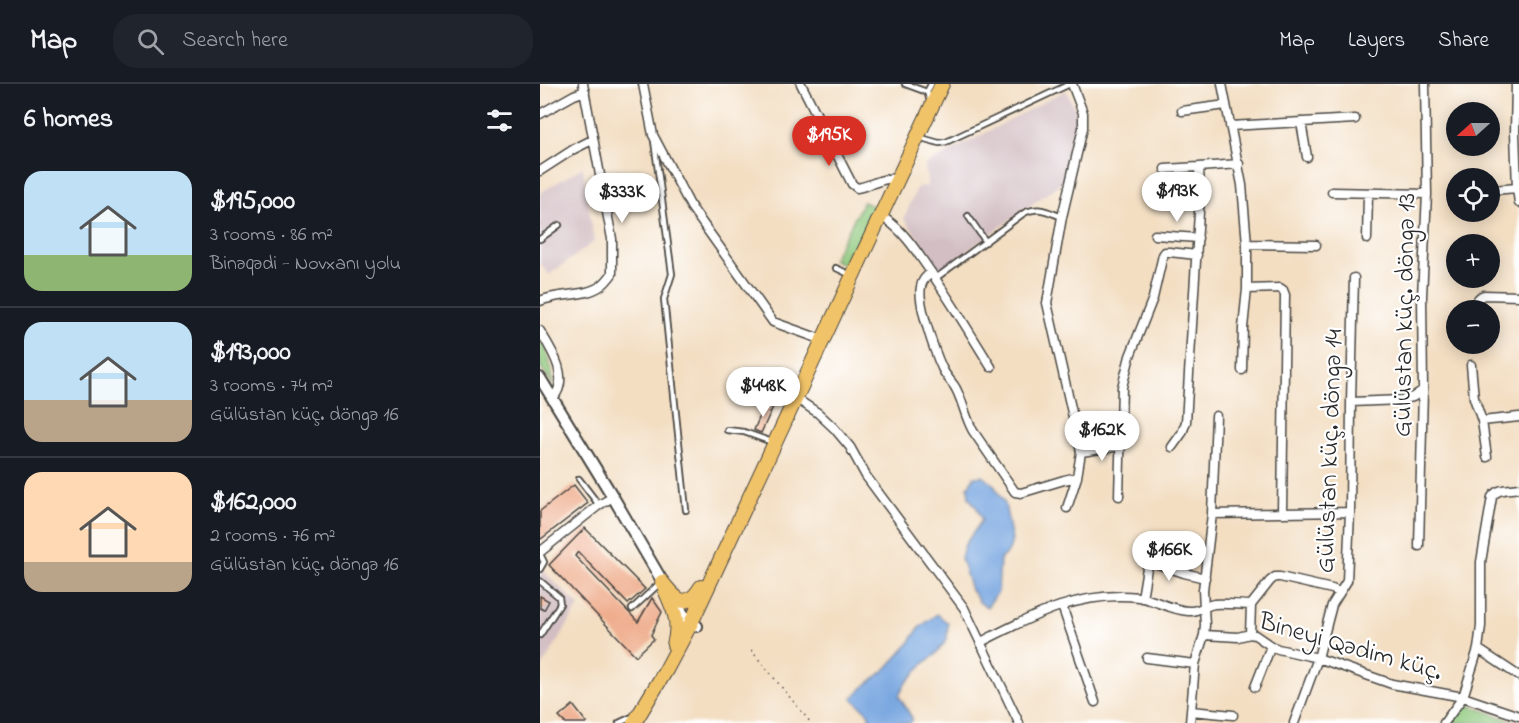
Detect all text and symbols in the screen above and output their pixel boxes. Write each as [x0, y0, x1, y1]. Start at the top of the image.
search box [113, 14, 533, 68]
text: Map [30, 21, 77, 62]
icon: search [134, 25, 167, 58]
text: Search here [182, 25, 288, 57]
text: Map [1279, 26, 1315, 56]
text: Layers [1348, 26, 1405, 56]
text: Share [1438, 26, 1489, 56]
text: 6 homes [24, 101, 113, 139]
north arrow [1446, 102, 1500, 156]
map controls [1446, 102, 1500, 354]
icon: filters [483, 104, 516, 137]
pin: $195K [787, 116, 871, 167]
text: $195K [806, 121, 852, 150]
button: locate [1446, 168, 1500, 222]
pin: $193K [1135, 172, 1219, 223]
pin: $333K [580, 173, 664, 224]
text: $193K [1156, 177, 1198, 206]
text: $333K [599, 178, 645, 207]
text: $195,000 [210, 183, 295, 221]
street label: Gülüstan küç. döngə 13 [1385, 193, 1427, 438]
icon: home [72, 195, 144, 267]
text: 3 rooms · 86 m² [210, 221, 333, 250]
button: + [1446, 234, 1500, 288]
text: Binəqədi - Novxanı yolu [210, 250, 401, 279]
button: − [1446, 300, 1500, 354]
street label: Gülüstan küç. döngə 14 [1308, 328, 1354, 574]
text: $193,000 [210, 334, 291, 372]
icon: home [72, 346, 144, 418]
pin: $448K [721, 367, 805, 418]
text: 3 rooms · 74 m² [210, 372, 333, 401]
text: $448K [740, 372, 786, 401]
text: Gülüstan küç. döngə 16 [210, 401, 399, 430]
pin: $162K [1060, 411, 1144, 462]
text: $162K [1079, 416, 1125, 445]
text: $162,000 [210, 484, 297, 522]
icon: home [72, 496, 144, 568]
text: 2 rooms · 76 m² [210, 522, 335, 551]
pin: $166K [1127, 531, 1211, 582]
text: $166K [1146, 536, 1192, 565]
text: Gülüstan küç. döngə 16 [210, 551, 399, 580]
street label: Bineyi Qədim küç. [1253, 603, 1446, 692]

